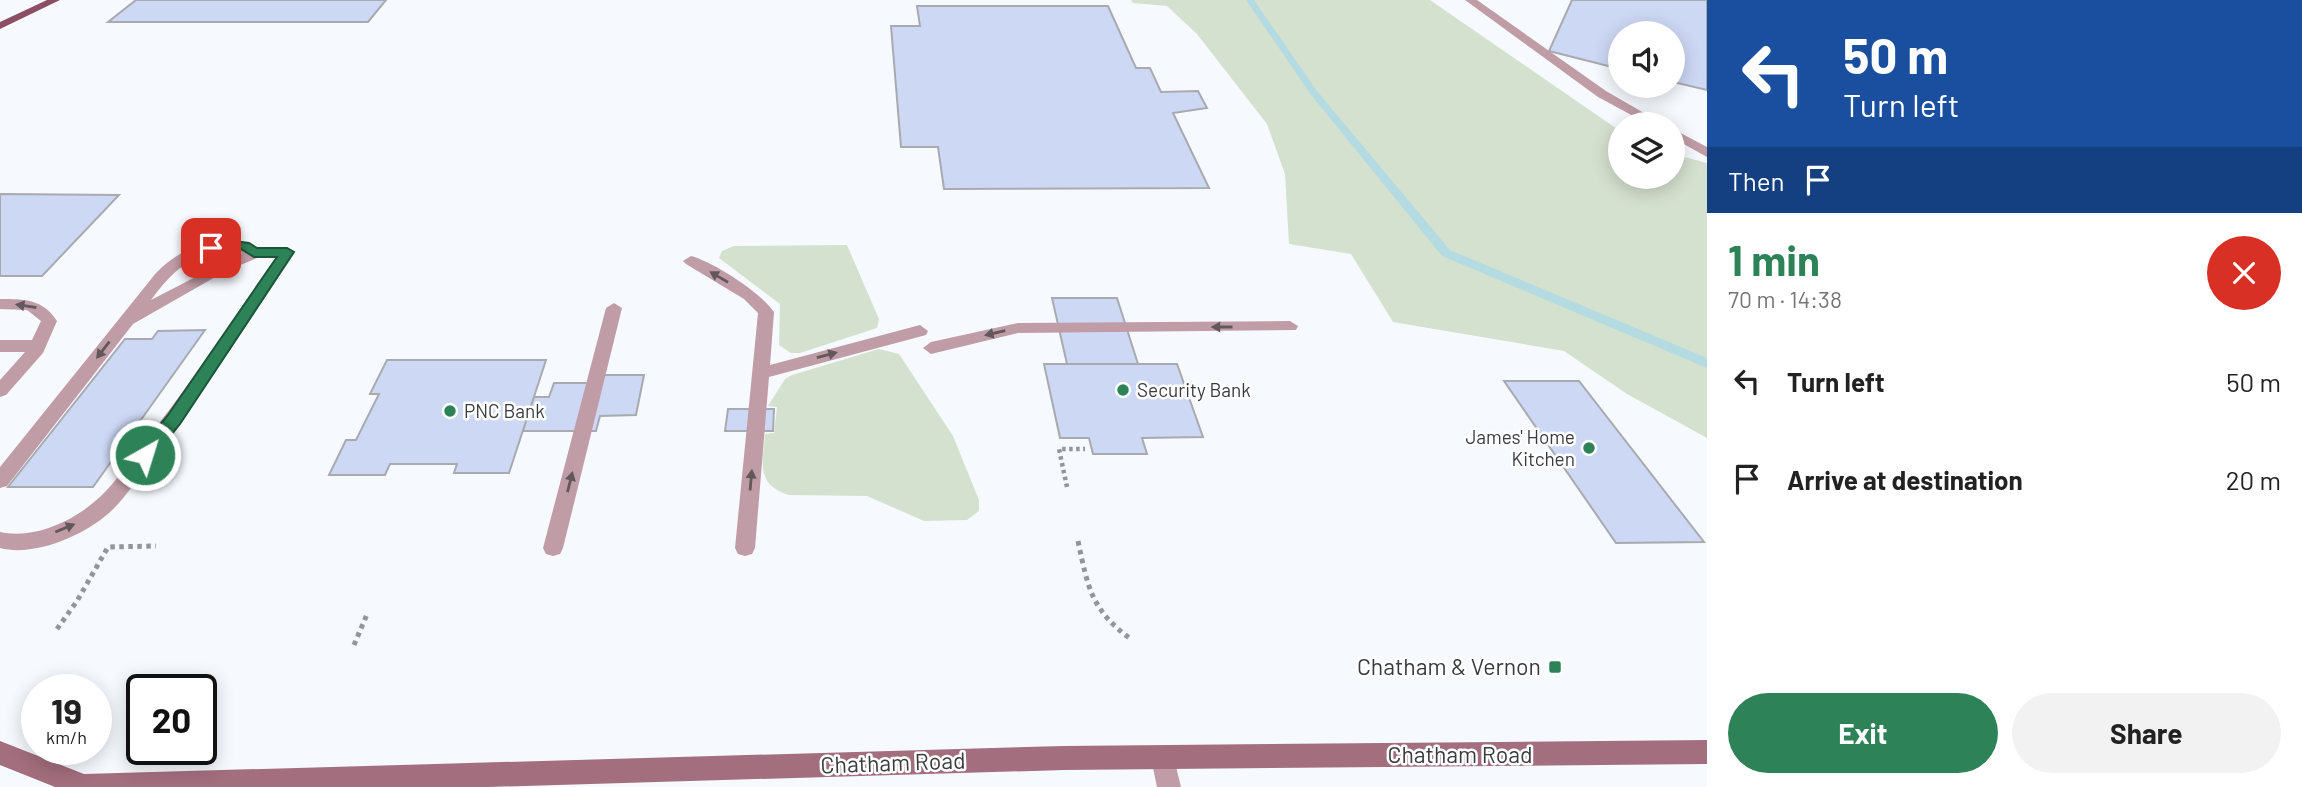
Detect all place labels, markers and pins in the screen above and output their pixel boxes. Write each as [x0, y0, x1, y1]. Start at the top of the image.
pin [181, 218, 241, 278]
place label: Security Bank [1137, 378, 1251, 401]
marker: Security Bank [1115, 382, 1131, 398]
place label: PNC Bank [464, 399, 545, 422]
marker: PNC Bank [442, 403, 458, 419]
place label: James' Home Kitchen [1465, 425, 1575, 470]
marker: James' Home Kitchen [1581, 440, 1597, 456]
place label: Chatham & Vernon [1357, 652, 1541, 680]
marker: Chatham & Vernon [1547, 659, 1563, 675]

